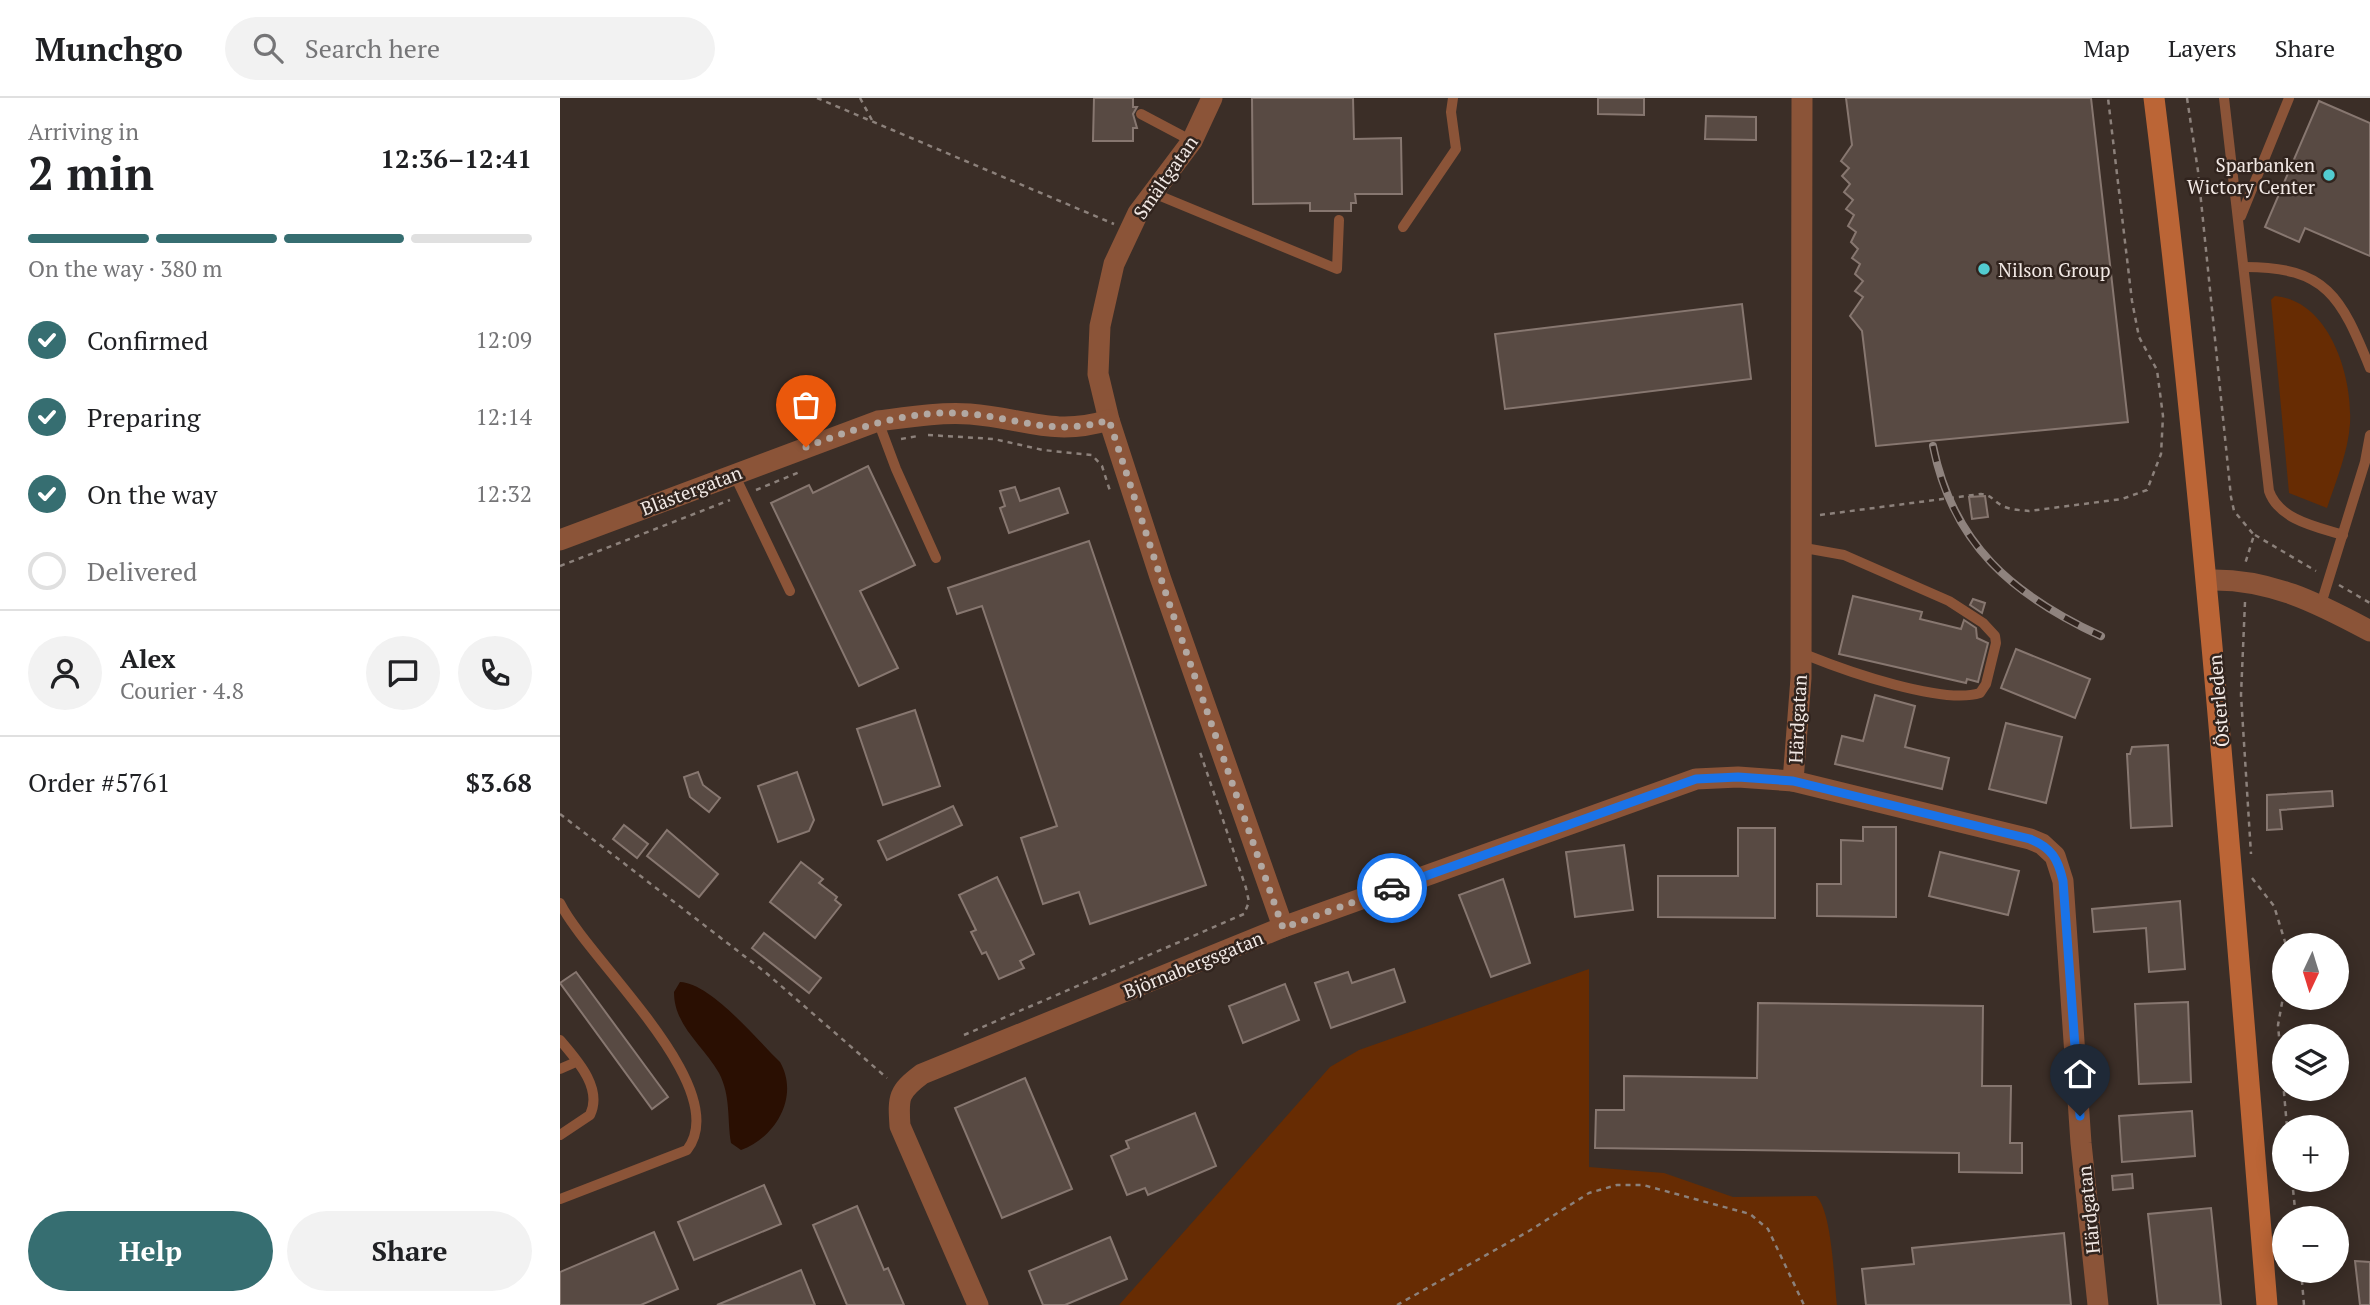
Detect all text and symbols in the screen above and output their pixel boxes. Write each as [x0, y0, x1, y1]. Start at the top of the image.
search box [225, 17, 715, 80]
text: Munchgo [35, 27, 183, 70]
icon: search [249, 29, 287, 67]
text: Search here [305, 31, 440, 65]
text: Map [2083, 32, 2130, 64]
text: Layers [2168, 32, 2237, 64]
text: Share [2275, 32, 2335, 64]
text: Arriving in [28, 116, 139, 147]
street label: Smältgatan [1127, 130, 1203, 224]
text: 12:36–12:41 [380, 141, 532, 175]
text: 2 min [28, 142, 154, 203]
place label: Sparbanken Wictory Center [2187, 152, 2316, 199]
marker: Sparbanken Wictory Center [2321, 167, 2337, 183]
text: On the way · 380 m [28, 253, 222, 284]
place label: Nilson Group [1998, 257, 2111, 282]
marker: Nilson Group [1976, 261, 1992, 277]
icon: check [28, 321, 66, 359]
text: Confirmed [87, 323, 208, 357]
text: 12:09 [475, 324, 532, 355]
pin [776, 375, 836, 447]
icon: bag [787, 386, 825, 424]
icon: check [28, 398, 66, 436]
text: Preparing [87, 400, 200, 434]
text: 12:14 [475, 401, 532, 432]
street label: Blästergatan [637, 459, 745, 521]
icon: check [28, 475, 66, 513]
text: On the way [87, 477, 218, 511]
text: 12:32 [475, 478, 532, 509]
text: Delivered [87, 554, 197, 588]
button: person [28, 636, 102, 710]
button: chat [366, 636, 440, 710]
button: phone [458, 636, 532, 710]
text: Alex [120, 641, 176, 675]
street label: Österleden [2202, 654, 2234, 748]
street label: Härdgatan [1782, 674, 1812, 764]
text: Courier · 4.8 [120, 675, 244, 706]
text: Order #5761 [28, 765, 170, 799]
text: $3.68 [466, 765, 532, 799]
courier [1357, 853, 1427, 923]
icon: car [1373, 869, 1411, 907]
street label: Björnabergsgatan [1119, 925, 1267, 1003]
north arrow [2272, 933, 2348, 1010]
map controls [2272, 933, 2349, 1283]
button: layers [2272, 1024, 2349, 1101]
pin [2050, 1044, 2110, 1116]
icon: home [2061, 1055, 2099, 1093]
button: + [2272, 1115, 2349, 1192]
street label: Härdgatan [2071, 1165, 2105, 1255]
button: − [2272, 1206, 2349, 1283]
button: Help [28, 1211, 273, 1291]
button: Share [287, 1211, 532, 1291]

